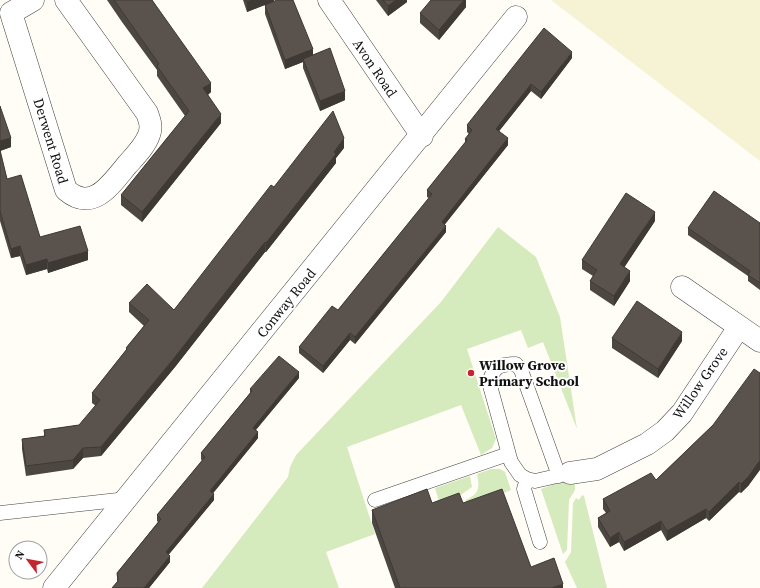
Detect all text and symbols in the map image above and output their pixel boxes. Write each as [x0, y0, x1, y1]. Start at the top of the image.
street label: Avon Road [348, 35, 402, 101]
street label: Derwent Road [28, 96, 74, 186]
street label: Conway Road [252, 264, 320, 342]
street label: Willow Grove [668, 343, 732, 423]
place label: Willow Grove Primary School [479, 355, 580, 391]
marker: Willow Grove Primary School [466, 368, 476, 378]
north arrow [8, 540, 48, 580]
text: N [11, 548, 28, 562]

